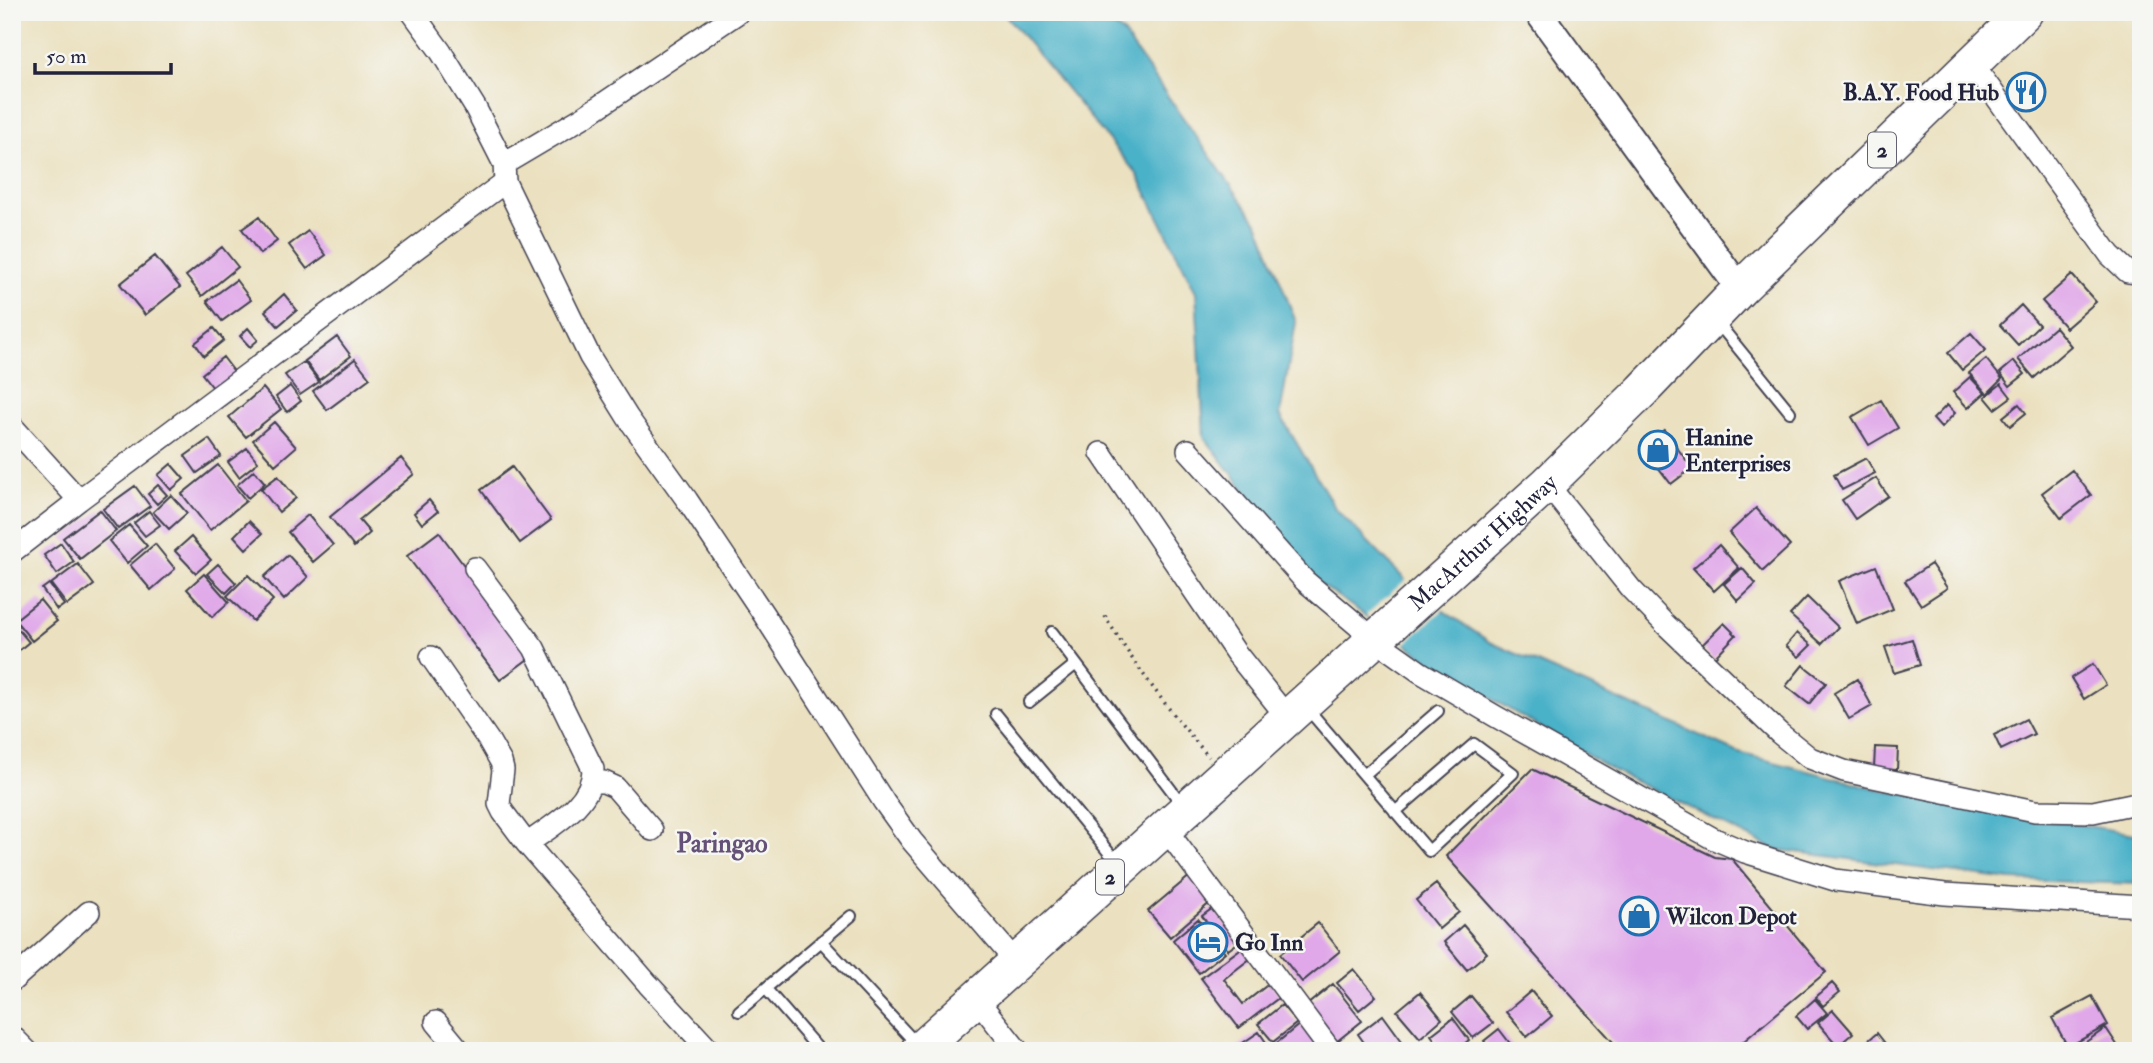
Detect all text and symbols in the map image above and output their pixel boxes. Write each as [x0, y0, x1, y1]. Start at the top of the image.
scale bar [35, 32, 172, 76]
text: 50 m [46, 43, 87, 70]
restaurant icon: B.A.Y. Food Hub [2005, 71, 2047, 113]
place label: B.A.Y. Food Hub [1843, 78, 1999, 107]
road number: 2 [1868, 132, 1896, 168]
place label: Hanine Enterprises [1685, 423, 1791, 479]
shop icon: Hanine Enterprises [1637, 429, 1679, 471]
street label: MacArthur Highway [1402, 467, 1564, 617]
district label: Paringao [676, 828, 768, 861]
road number: 2 [1096, 860, 1124, 894]
shop icon: Wilcon Depot [1618, 895, 1660, 937]
place label: Wilcon Depot [1665, 902, 1797, 932]
hotel icon: Go Inn [1187, 921, 1229, 963]
place label: Go Inn [1235, 928, 1303, 957]

